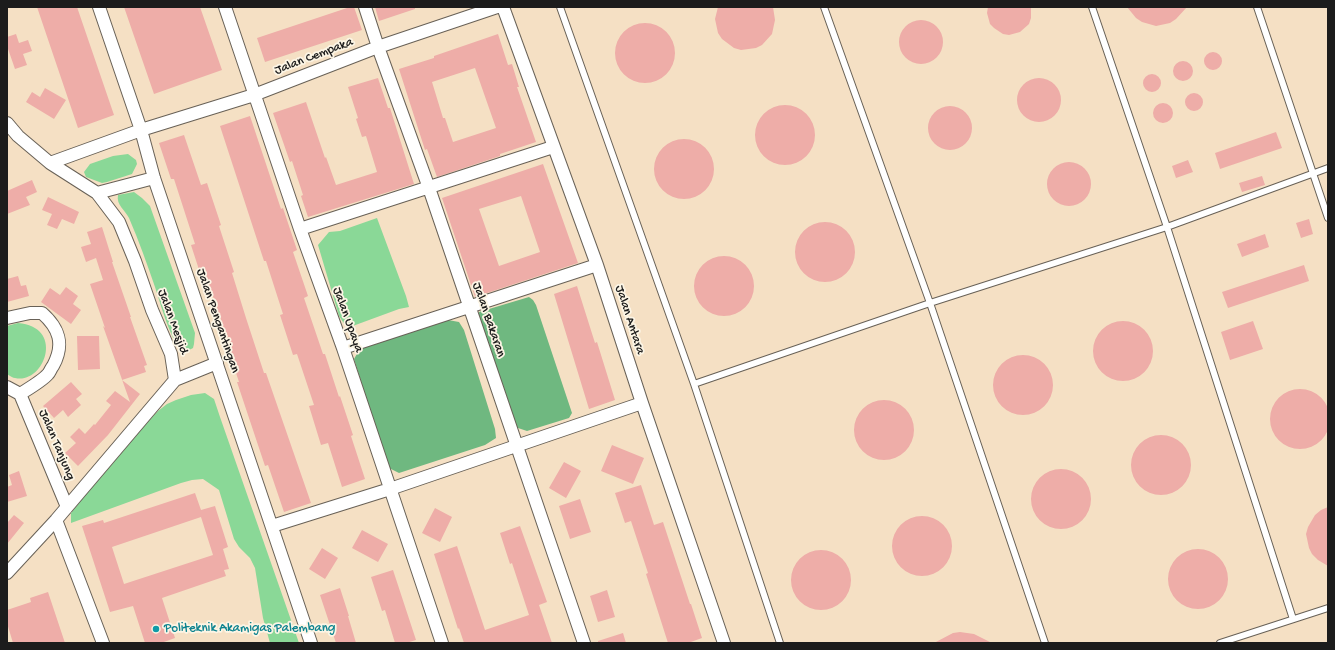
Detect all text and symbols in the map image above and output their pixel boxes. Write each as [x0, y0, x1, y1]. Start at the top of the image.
street label: Jalan Cempaka [272, 35, 356, 79]
street label: Jalan Pengantingan [192, 267, 242, 375]
street label: Jalan Bakaran [468, 280, 508, 360]
street label: Jalan Antara [611, 284, 647, 356]
street label: Jalan Upaya [328, 285, 366, 355]
street label: Jalan Mesjid [153, 287, 191, 357]
street label: Jalan Tanjung [34, 407, 78, 483]
place label: Politeknik Akamigas Palembang [164, 621, 335, 637]
marker: Politeknik Akamigas Palembang [151, 624, 161, 634]

